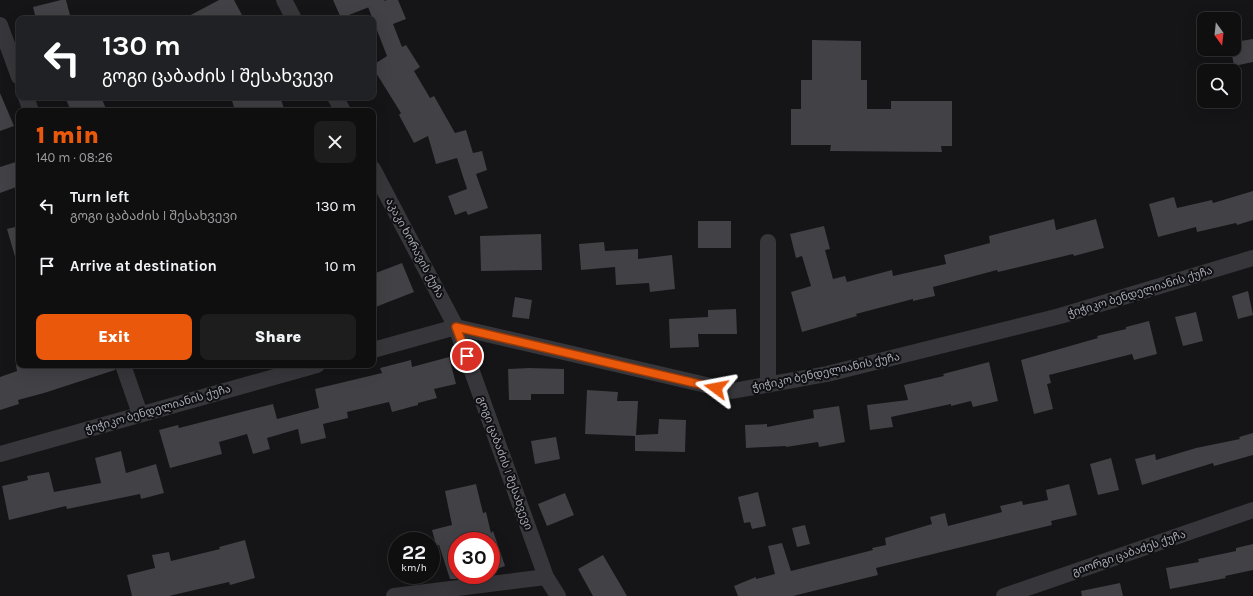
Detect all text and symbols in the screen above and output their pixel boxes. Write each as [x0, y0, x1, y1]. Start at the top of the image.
north arrow [1197, 12, 1241, 56]
map controls [1197, 12, 1241, 108]
text: 130 m [102, 29, 181, 62]
icon: left [36, 32, 88, 84]
button: search [1197, 64, 1241, 108]
text: გოგი ცაბაძის I შესახვევი [102, 65, 334, 87]
text: 1 min [36, 121, 99, 149]
button: close [314, 121, 356, 163]
text: 140 m · 08:26 [36, 150, 113, 165]
text: Turn left [70, 188, 129, 206]
icon: left [36, 195, 58, 217]
street label: აკაკი ხორავის ქუჩა [383, 196, 447, 300]
text: 130 m [316, 197, 356, 215]
text: გოგი ცაბაძის I შესახვევი [70, 208, 237, 223]
icon: arrive [36, 255, 58, 277]
text: Arrive at destination [70, 257, 217, 275]
text: 10 m [325, 257, 356, 275]
street label: ჭიჭიკო ბენდელიანის ქუჩა [1066, 264, 1214, 320]
button: Exit [36, 314, 192, 360]
button: Share [200, 314, 356, 360]
pin [450, 339, 484, 373]
icon: arrive [456, 345, 478, 367]
street label: ჭიჭიკო ბენდელიანის ქუჩა [751, 350, 901, 394]
position arrow [695, 367, 737, 409]
street label: ჭიჭიკო ბენდელიანის ქუჩა [84, 382, 232, 436]
street label: გოგი ცაბაძის I შესახვევი [475, 394, 535, 532]
street label: გიორგი ცაბაძეს ქუჩა [1071, 527, 1187, 579]
speed limit sign: 30 [448, 532, 500, 584]
text: 22 [402, 541, 426, 564]
text: km/h [401, 562, 427, 574]

